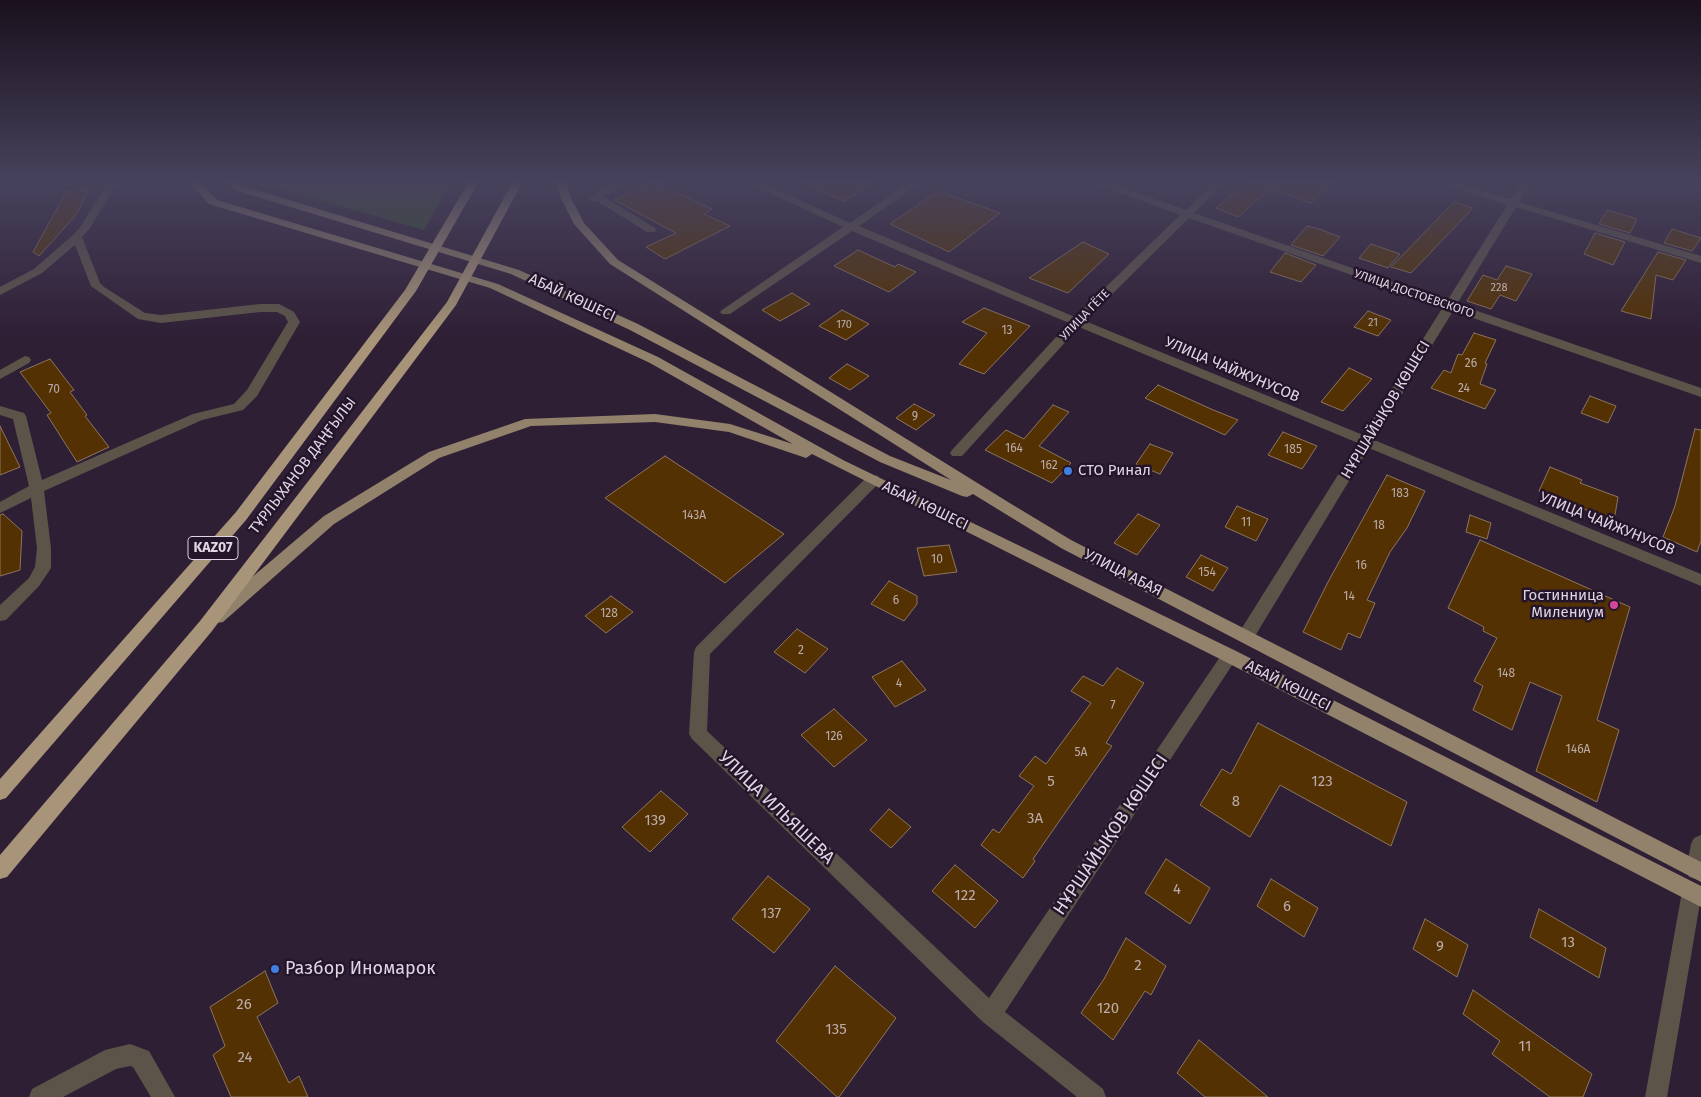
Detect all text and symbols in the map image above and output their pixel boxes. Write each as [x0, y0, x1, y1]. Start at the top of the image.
street label: УЛИЦА ДОСТОЕВСКОГО [1352, 267, 1476, 321]
street label: АБАЙ КӨШЕСІ [526, 270, 618, 326]
house number: 228 [1491, 281, 1507, 295]
street label: УЛИЦА ГЁТЕ [1057, 286, 1113, 344]
house number: 21 [1368, 316, 1378, 330]
house number: 170 [836, 318, 852, 332]
house number: 13 [1001, 324, 1013, 338]
street label: УЛИЦА ЧАЙЖУНУСОВ [1162, 333, 1302, 407]
street label: НҰРШАЙЫҚОВ КӨШЕСІ [1338, 338, 1434, 482]
house number: 26 [1465, 357, 1477, 371]
house number: 24 [1458, 382, 1470, 396]
house number: 70 [48, 383, 60, 397]
street label: ТҰРЛЫХАНОВ ДАҢҒЫЛЫ [246, 394, 360, 538]
house number: 9 [912, 410, 918, 424]
house number: 164 [1005, 442, 1023, 456]
house number: 185 [1284, 443, 1302, 457]
house number: 162 [1040, 459, 1058, 473]
place label: СТО Ринал [1078, 462, 1151, 480]
marker: СТО Ринал [1062, 465, 1074, 477]
street label: АБАЙ КӨШЕСІ [879, 477, 971, 535]
house number: 183 [1391, 487, 1409, 501]
street label: УЛИЦА ЧАЙЖУНУСОВ [1537, 489, 1677, 559]
house number: 143А [682, 509, 706, 523]
house number: 11 [1241, 516, 1251, 530]
house number: 18 [1373, 519, 1385, 533]
road number: KAZ07 [188, 536, 238, 560]
street label: УЛИЦА АБАЯ [1081, 546, 1165, 600]
house number: 10 [931, 553, 943, 567]
house number: 16 [1355, 559, 1367, 573]
house number: 154 [1198, 566, 1216, 580]
place label: Гостинница Милениум [1522, 587, 1604, 622]
house number: 14 [1343, 590, 1355, 604]
house number: 6 [893, 594, 899, 608]
marker: Гостинница Милениум [1608, 599, 1620, 611]
house number: 128 [600, 607, 618, 621]
house number: 2 [798, 644, 804, 658]
street label: АБАЙ КӨШЕСІ [1242, 657, 1334, 715]
house number: 148 [1497, 667, 1515, 681]
house number: 4 [896, 677, 902, 691]
house number: 7 [1110, 699, 1116, 713]
house number: 126 [825, 730, 843, 744]
house number: 146А [1566, 743, 1590, 757]
house number: 5A [1075, 746, 1087, 760]
street label: УЛИЦА ИЛЬЯШЕВА [713, 747, 839, 869]
street label: НҰРШАЙЫҚОВ КӨШЕСІ [1049, 750, 1173, 920]
house number: 5 [1047, 773, 1055, 791]
house number: 123 [1311, 773, 1333, 791]
house number: 8 [1232, 793, 1240, 811]
house number: 3A [1027, 810, 1043, 828]
house number: 139 [644, 812, 666, 830]
house number: 4 [1173, 881, 1181, 899]
house number: 122 [954, 887, 976, 905]
house number: 6 [1283, 898, 1291, 916]
house number: 137 [761, 905, 781, 923]
house number: 13 [1561, 934, 1575, 952]
house number: 9 [1436, 938, 1444, 956]
house number: 2 [1134, 957, 1142, 975]
place label: Разбор Иномарок [285, 958, 436, 980]
marker: Разбор Иномарок [269, 963, 281, 975]
house number: 26 [236, 996, 252, 1014]
house number: 120 [1097, 1000, 1119, 1018]
house number: 135 [825, 1021, 847, 1039]
house number: 11 [1519, 1038, 1531, 1056]
house number: 24 [238, 1049, 252, 1067]

